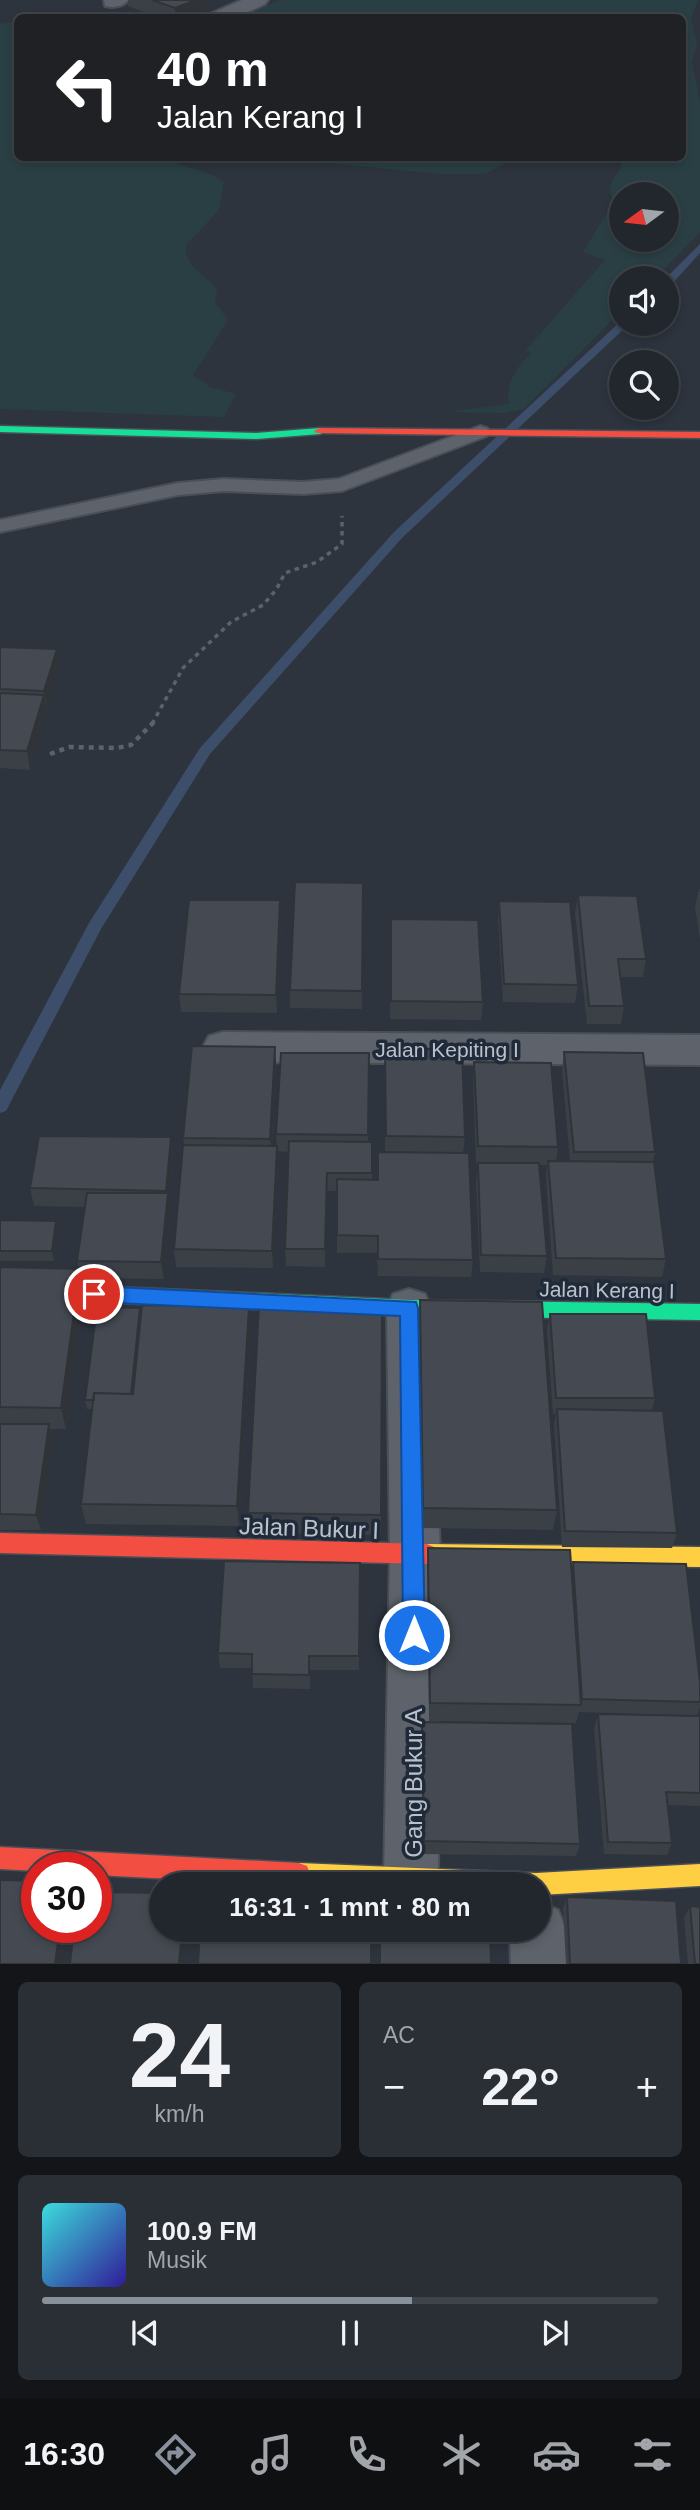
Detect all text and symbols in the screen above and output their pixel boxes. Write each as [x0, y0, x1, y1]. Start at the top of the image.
icon: left [42, 42, 133, 133]
text: 40 m [157, 42, 269, 96]
text: Jalan Kerang I [157, 99, 363, 135]
north arrow [609, 182, 679, 252]
map controls [609, 182, 679, 420]
button: sound [609, 266, 679, 336]
button: search [609, 350, 679, 420]
street label: Jalan Kepiting I [375, 1038, 519, 1061]
pin [64, 1264, 124, 1324]
icon: arrive [75, 1275, 113, 1313]
street label: Jalan Kerang I [539, 1277, 675, 1303]
street label: Jalan Bukur I [239, 1512, 379, 1544]
position arrow [377, 1598, 451, 1672]
street label: Gang Bukur A [400, 1708, 427, 1858]
speed limit sign: 30 [21, 1852, 112, 1943]
text: 16:31 · 1 mnt · 80 m [229, 1892, 471, 1922]
text: 24 [129, 2005, 230, 2106]
text: AC [383, 2022, 415, 2048]
text: 22° [481, 2058, 560, 2116]
text: − [383, 2066, 405, 2108]
text: + [636, 2066, 658, 2108]
text: km/h [155, 2101, 204, 2127]
text: 100.9 FM [147, 2216, 257, 2246]
text: Musik [147, 2247, 207, 2273]
icon: previous [126, 2314, 164, 2352]
icon: pause [331, 2314, 369, 2352]
icon: next [536, 2314, 574, 2352]
icon: directions [151, 2430, 200, 2479]
icon: music [247, 2430, 296, 2479]
icon: phone [342, 2430, 391, 2479]
icon: climate [437, 2430, 486, 2479]
icon: car [532, 2430, 581, 2479]
icon: filters [628, 2430, 677, 2479]
text: 16:30 [23, 2436, 105, 2472]

